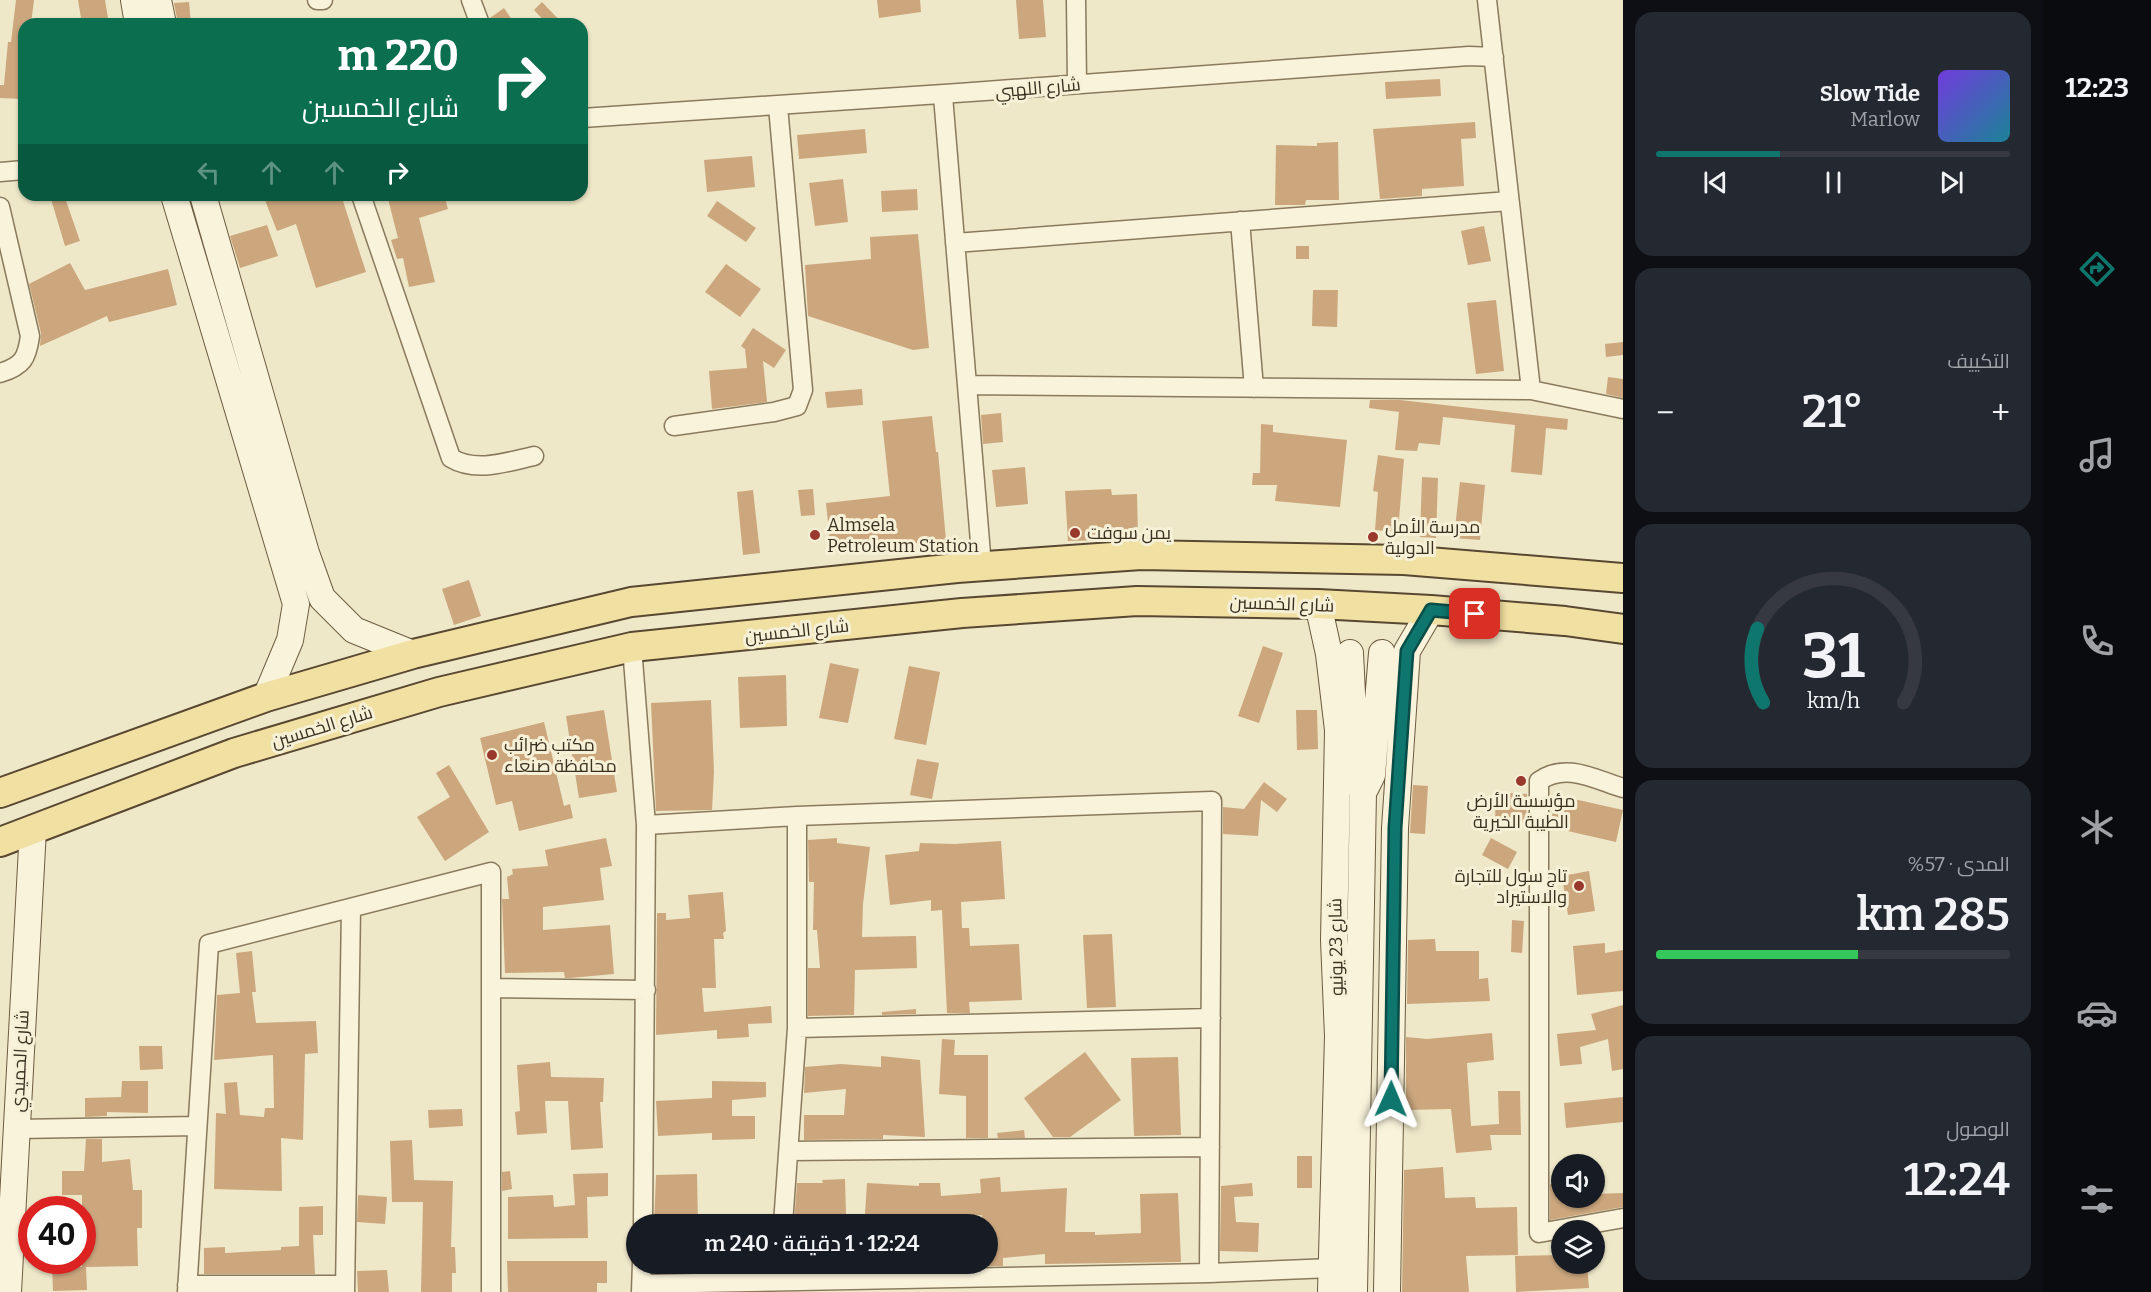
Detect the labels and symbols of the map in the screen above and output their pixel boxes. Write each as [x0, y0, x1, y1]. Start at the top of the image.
street label: شارع اللهبي [994, 73, 1082, 106]
place label: Almsela Petroleum Station [827, 514, 980, 557]
place label: مدرسة الأمل الدولية [1385, 516, 1480, 559]
place label: يمن سوفت [1087, 522, 1171, 544]
marker: يمن سوفت [1068, 526, 1082, 540]
marker: Almsela Petroleum Station [808, 528, 822, 542]
marker: مدرسة الأمل الدولية [1366, 530, 1380, 544]
pin [1449, 588, 1500, 639]
street label: شارع الخمسين [1229, 591, 1335, 618]
street label: شارع الخمسين [744, 615, 850, 648]
street label: شارع الخمسين [269, 701, 376, 754]
place label: مكتب ضرائب محافظة صنعاء [504, 734, 617, 777]
marker: مكتب ضرائب محافظة صنعاء [485, 748, 499, 762]
marker: مؤسسة الأرض الطيبة الخيرية [1514, 774, 1528, 788]
place label: مؤسسة الأرض الطيبة الخيرية [1467, 790, 1575, 833]
place label: تاج سول للتجارة والاستيراد [1455, 865, 1567, 908]
marker: تاج سول للتجارة والاستيراد [1572, 879, 1586, 893]
street label: شارع 23 يونيو [1324, 898, 1349, 996]
street label: شارع الحميدي [6, 1009, 37, 1113]
position arrow [1359, 1067, 1423, 1131]
speed limit sign: 40 [18, 1196, 96, 1274]

